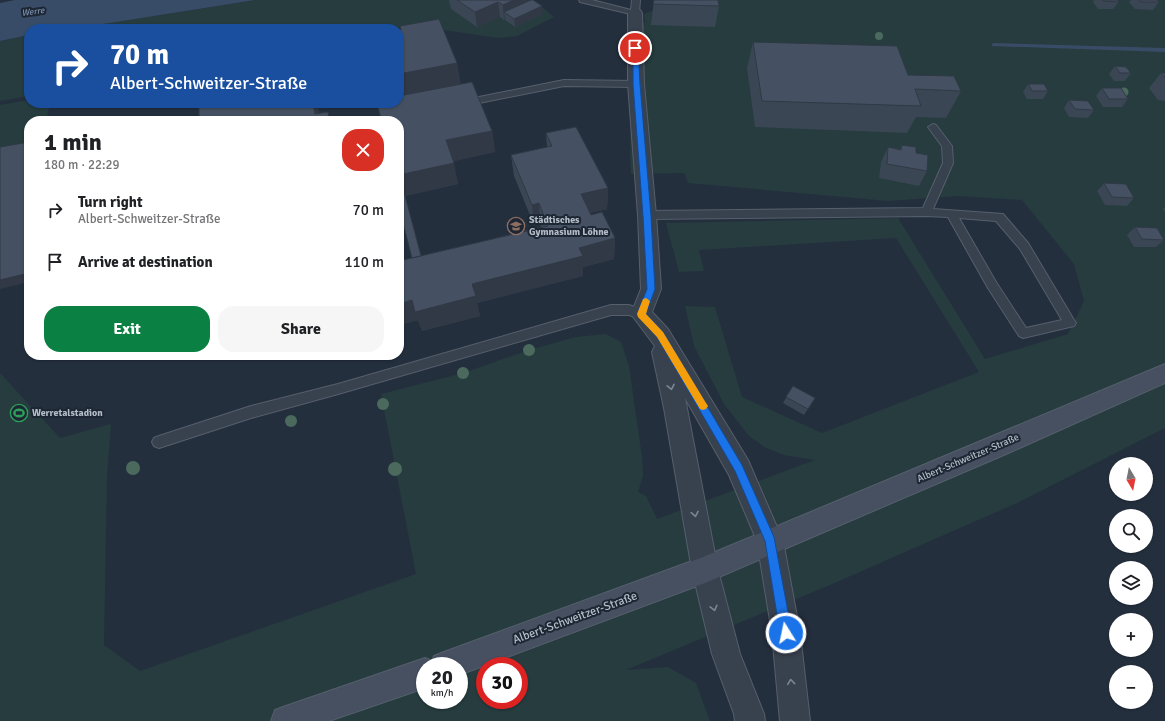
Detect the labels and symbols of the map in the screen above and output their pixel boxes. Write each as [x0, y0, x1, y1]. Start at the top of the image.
water label: Werre [21, 5, 46, 19]
pin [618, 31, 652, 65]
place label: Städtisches Gymnasium Löhne [529, 214, 609, 238]
school or university icon: Städtisches Gymnasium Löhne [506, 216, 526, 236]
one-way arrow [667, 383, 675, 390]
sports icon: Werretalstadion [9, 403, 29, 423]
place label: Werretalstadion [32, 407, 103, 419]
street label: Albert-Schweitzer-Straße [915, 431, 1021, 485]
north arrow [1109, 457, 1153, 501]
one-way arrow [690, 511, 698, 518]
street label: Albert-Schweitzer-Straße [511, 588, 639, 648]
one-way arrow [710, 604, 718, 611]
position arrow [765, 612, 807, 654]
speed limit sign: 30 [476, 657, 528, 709]
one-way arrow [787, 679, 796, 685]

